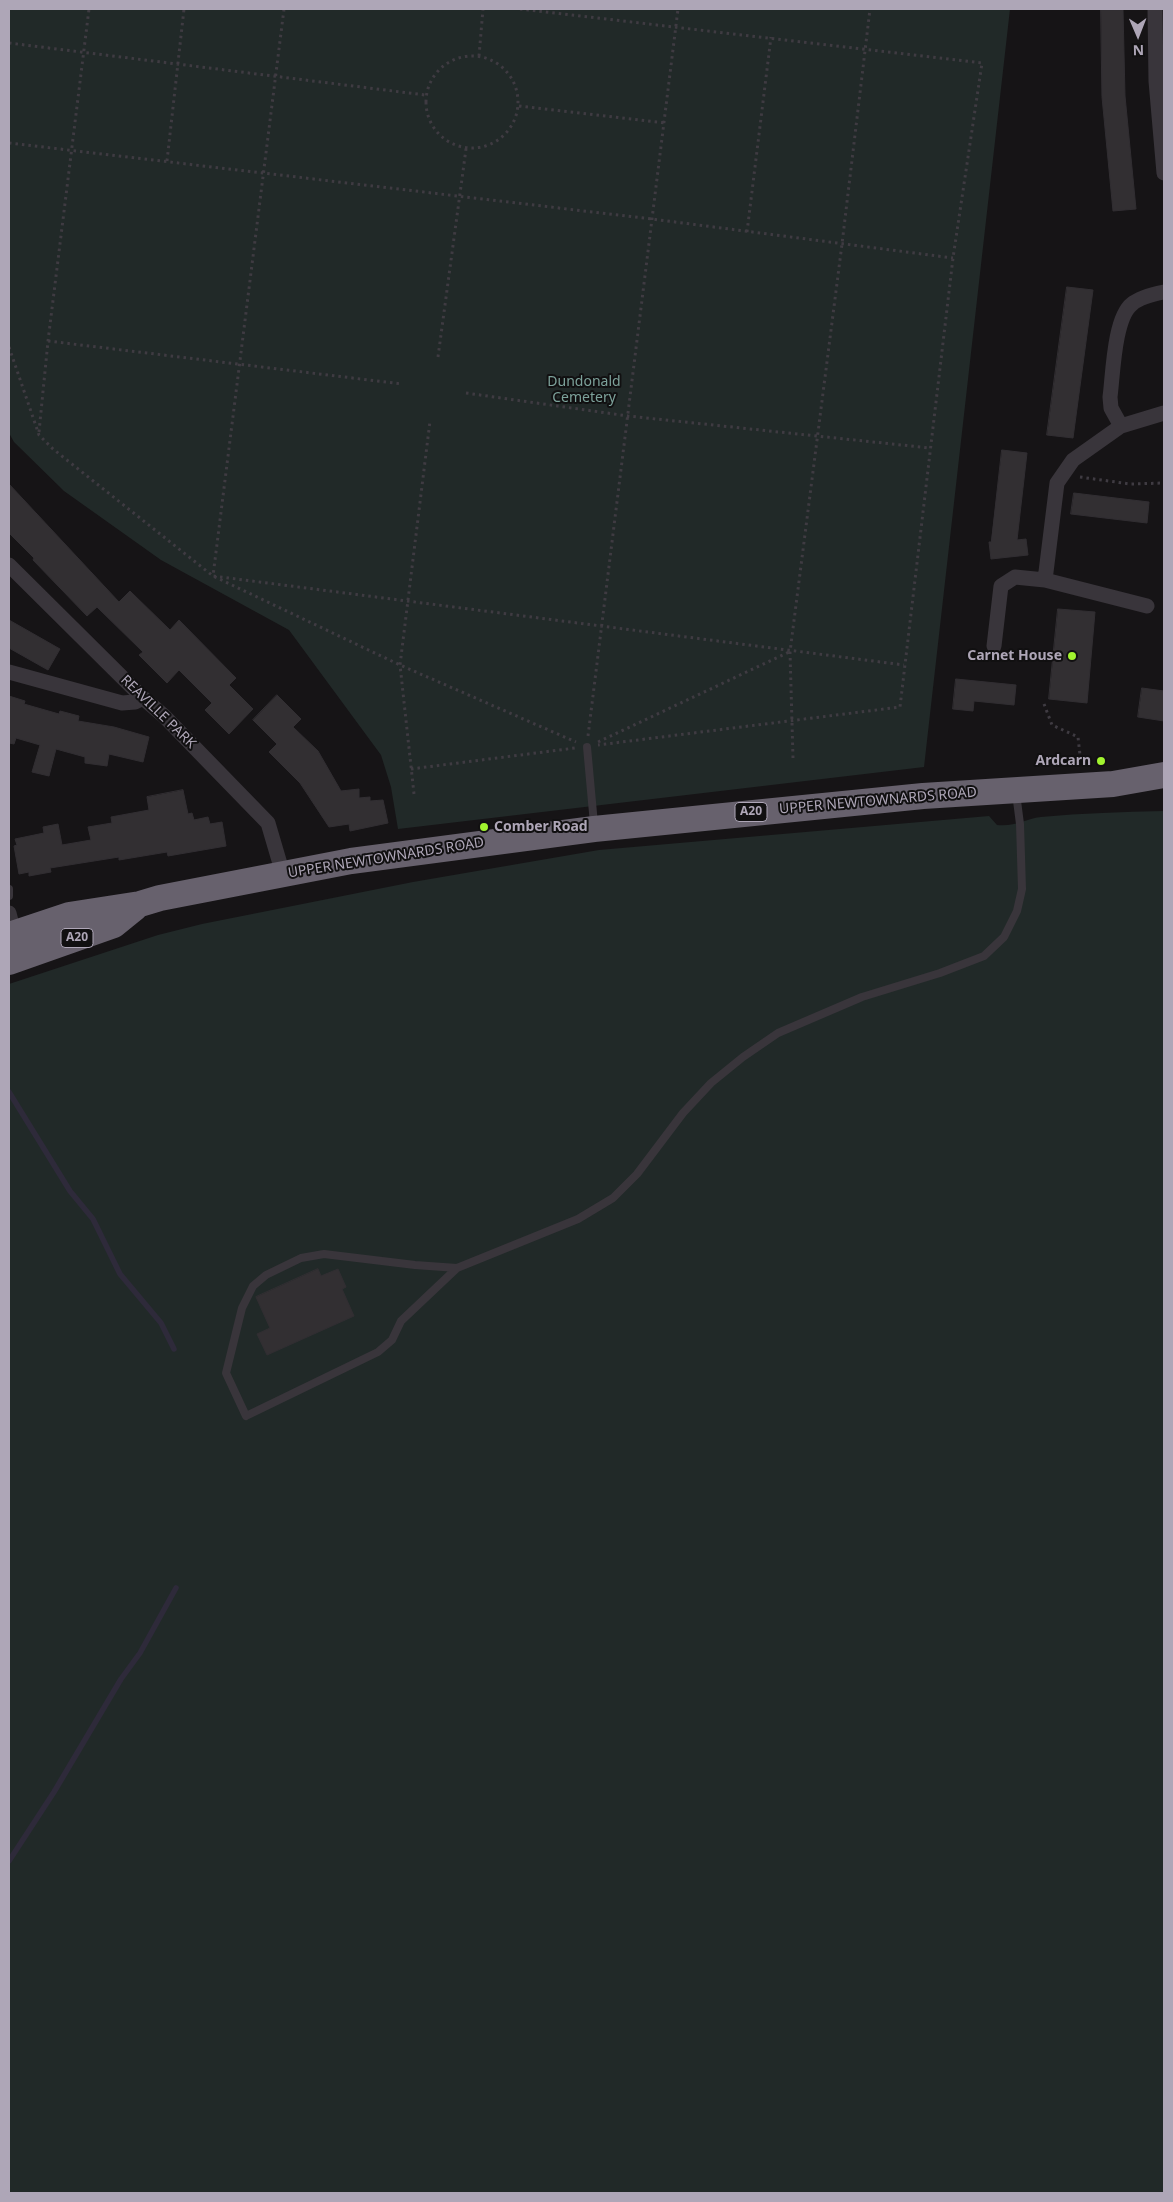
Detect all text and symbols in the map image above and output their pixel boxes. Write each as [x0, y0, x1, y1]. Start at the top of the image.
north arrow [1113, 10, 1163, 60]
text: N [1132, 41, 1144, 60]
park label: Dundonald Cemetery [547, 374, 621, 407]
place label: Carnet House [967, 648, 1062, 664]
marker: Carnet House [1066, 650, 1078, 662]
street label: REAVILLE PARK [117, 672, 199, 752]
place label: Ardcarn [1036, 753, 1091, 769]
marker: Ardcarn [1095, 755, 1107, 767]
street label: UPPER NEWTOWNARDS ROAD [778, 784, 978, 818]
road number: A20 [735, 802, 767, 822]
place label: Comber Road [494, 819, 588, 835]
marker: Comber Road [478, 821, 490, 833]
street label: UPPER NEWTOWNARDS ROAD [287, 834, 485, 882]
road number: A20 [61, 928, 93, 948]

